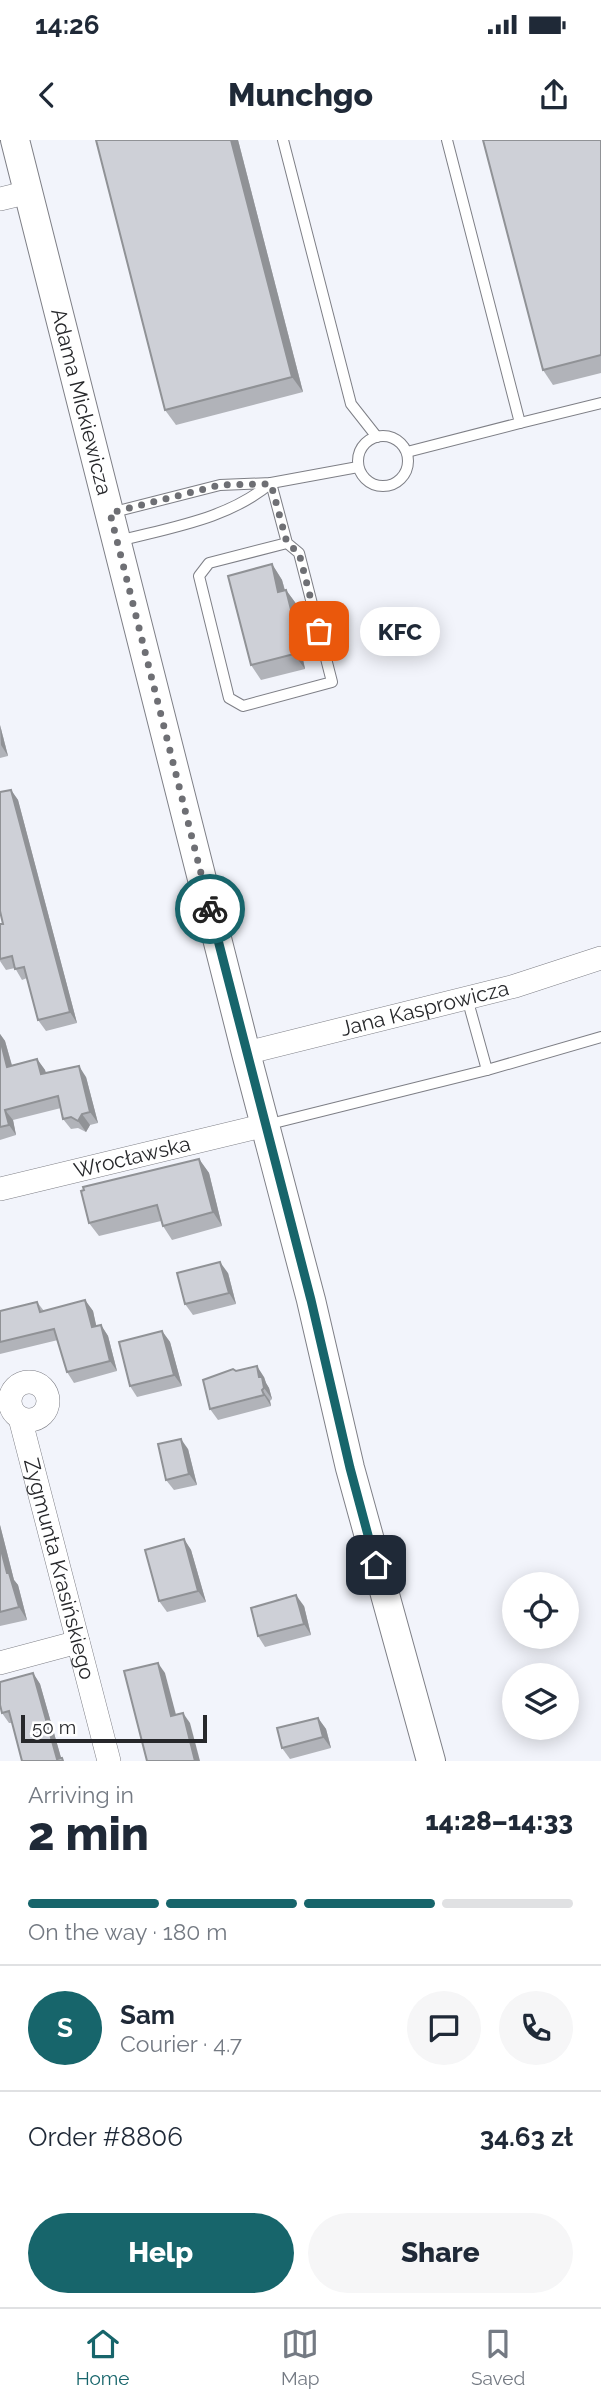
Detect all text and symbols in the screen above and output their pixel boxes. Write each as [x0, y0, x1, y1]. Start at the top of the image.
text: 14:26 [35, 10, 100, 40]
icon: back [28, 76, 66, 114]
text: Munchgo [228, 76, 373, 113]
icon: share [535, 76, 573, 114]
street label: Adama Mickiewicza [46, 306, 117, 498]
pin [289, 601, 349, 661]
callout: KFC [361, 606, 442, 656]
icon: bag [300, 612, 338, 650]
text: KFC [378, 618, 422, 645]
courier [175, 874, 245, 944]
icon: bike [191, 890, 229, 928]
street label: Jana Kasprowicza [338, 975, 511, 1041]
street label: Wrocławska [71, 1131, 193, 1183]
street label: Zygmunta Krasińskiego [19, 1456, 100, 1682]
pin [346, 1535, 406, 1595]
icon: home [357, 1546, 395, 1584]
map controls [502, 1572, 579, 1740]
button: locate [502, 1572, 579, 1649]
button: layers [502, 1663, 579, 1740]
scale bar [21, 1712, 206, 1744]
text: 50 m [32, 1716, 76, 1738]
text: Arriving in [28, 1781, 134, 1808]
text: 14:28–14:33 [425, 1806, 573, 1836]
text: 2 min [28, 1807, 149, 1861]
text: On the way · 180 m [28, 1918, 227, 1945]
button: chat [407, 1991, 481, 2065]
button: phone [499, 1991, 573, 2065]
text: Sam [120, 2000, 175, 2030]
text: S [57, 2013, 73, 2043]
text: Courier · 4.7 [120, 2030, 242, 2057]
text: Order #8806 [28, 2122, 183, 2152]
text: 34.63 zł [480, 2122, 573, 2152]
button: Help [28, 2213, 294, 2293]
button: Share [308, 2213, 573, 2293]
tab: Home [76, 2325, 129, 2389]
tab: Map [281, 2325, 320, 2389]
tab: Saved [471, 2325, 525, 2389]

